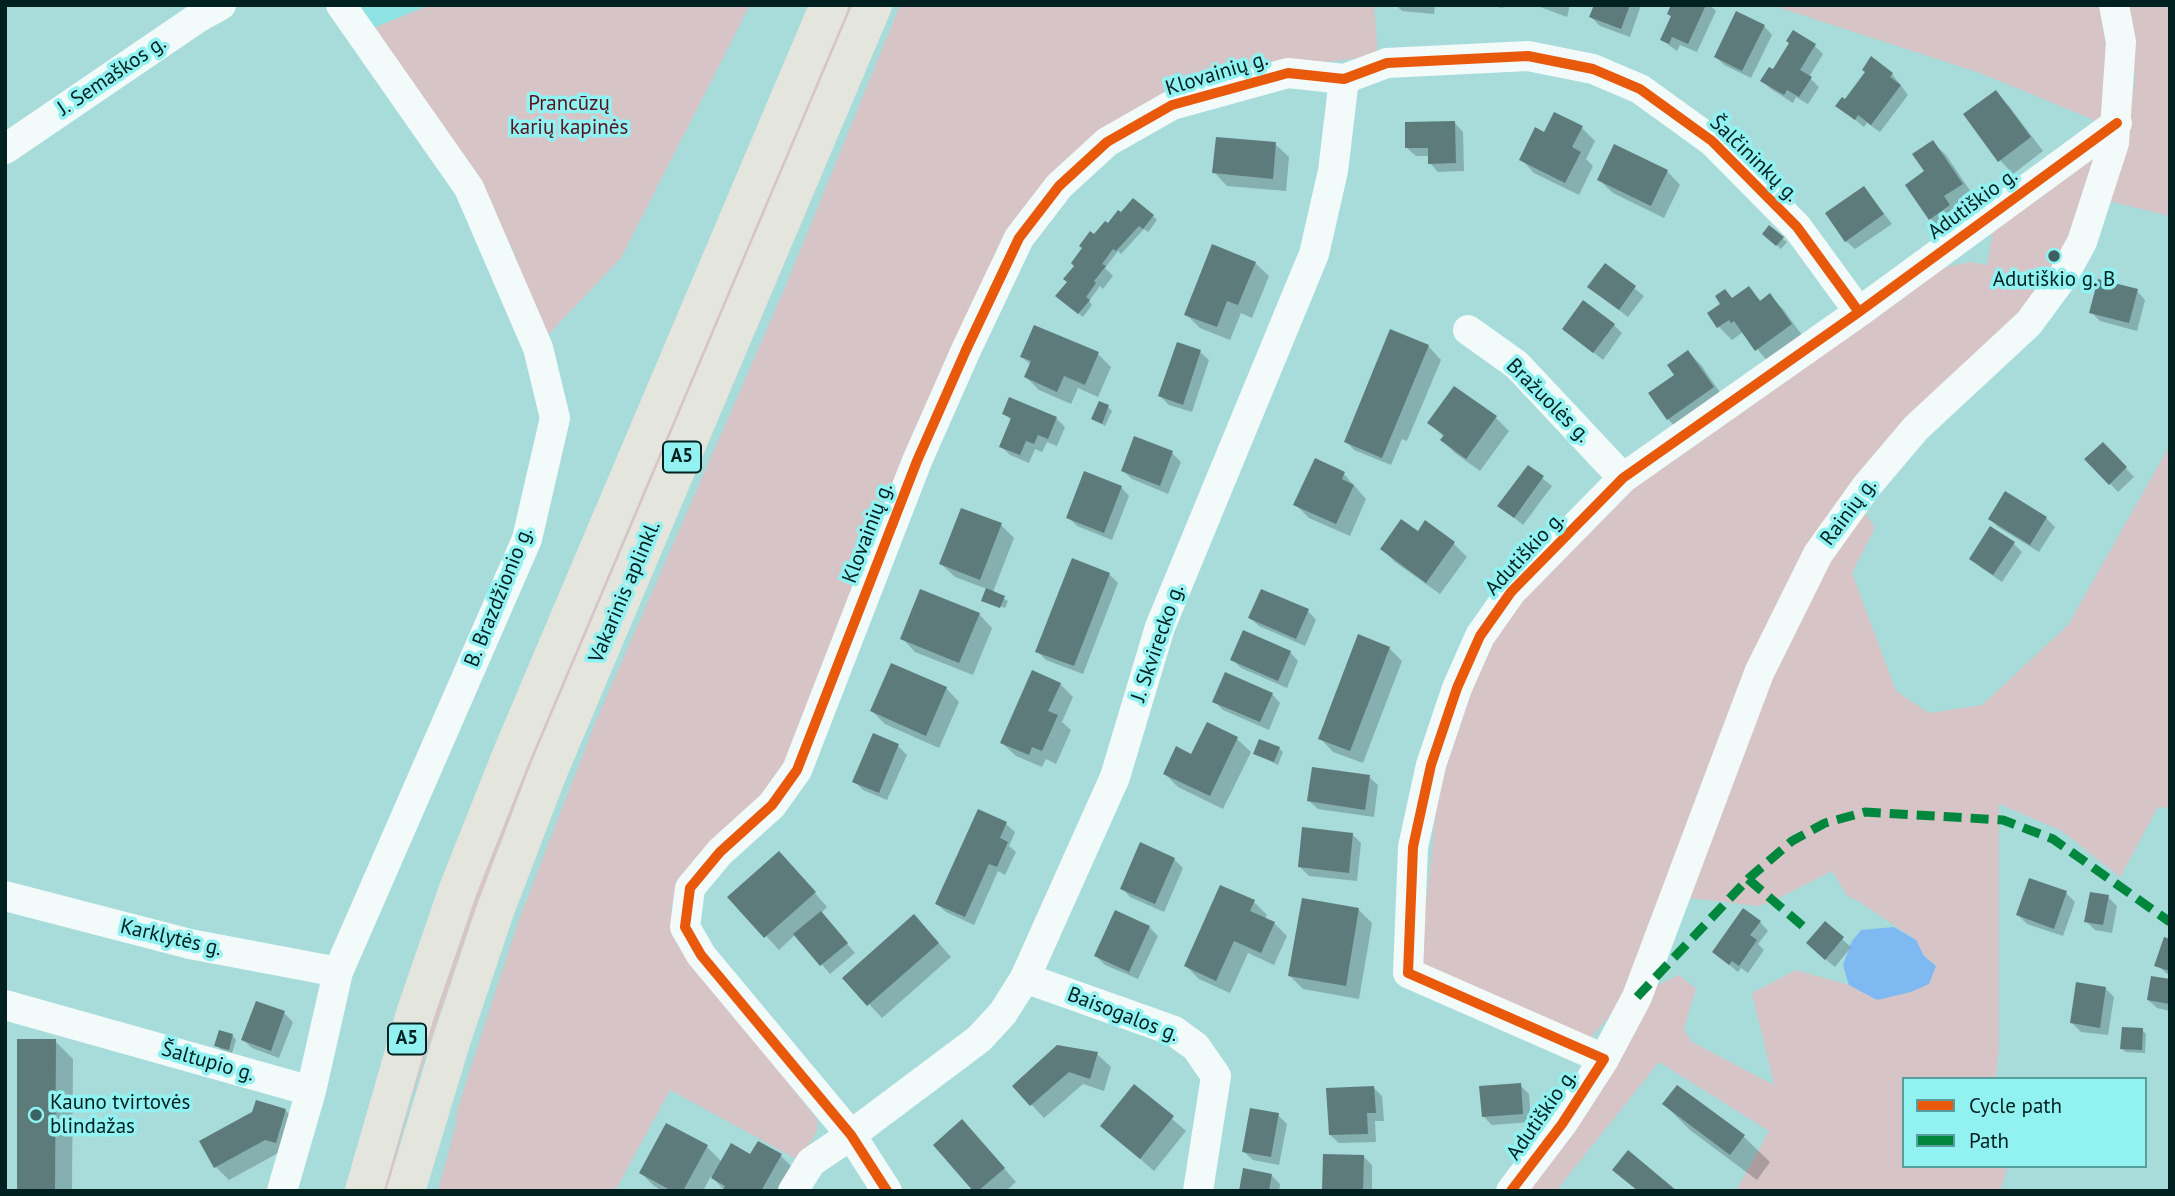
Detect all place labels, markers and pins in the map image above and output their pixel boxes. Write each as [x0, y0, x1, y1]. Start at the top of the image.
marker: Adutiškio g. B [2046, 248, 2062, 264]
place label: Adutiškio g. B [1993, 267, 2115, 293]
place label: Kauno tvirtovės blindažas [50, 1090, 190, 1140]
marker: Kauno tvirtovės blindažas [28, 1107, 44, 1123]

